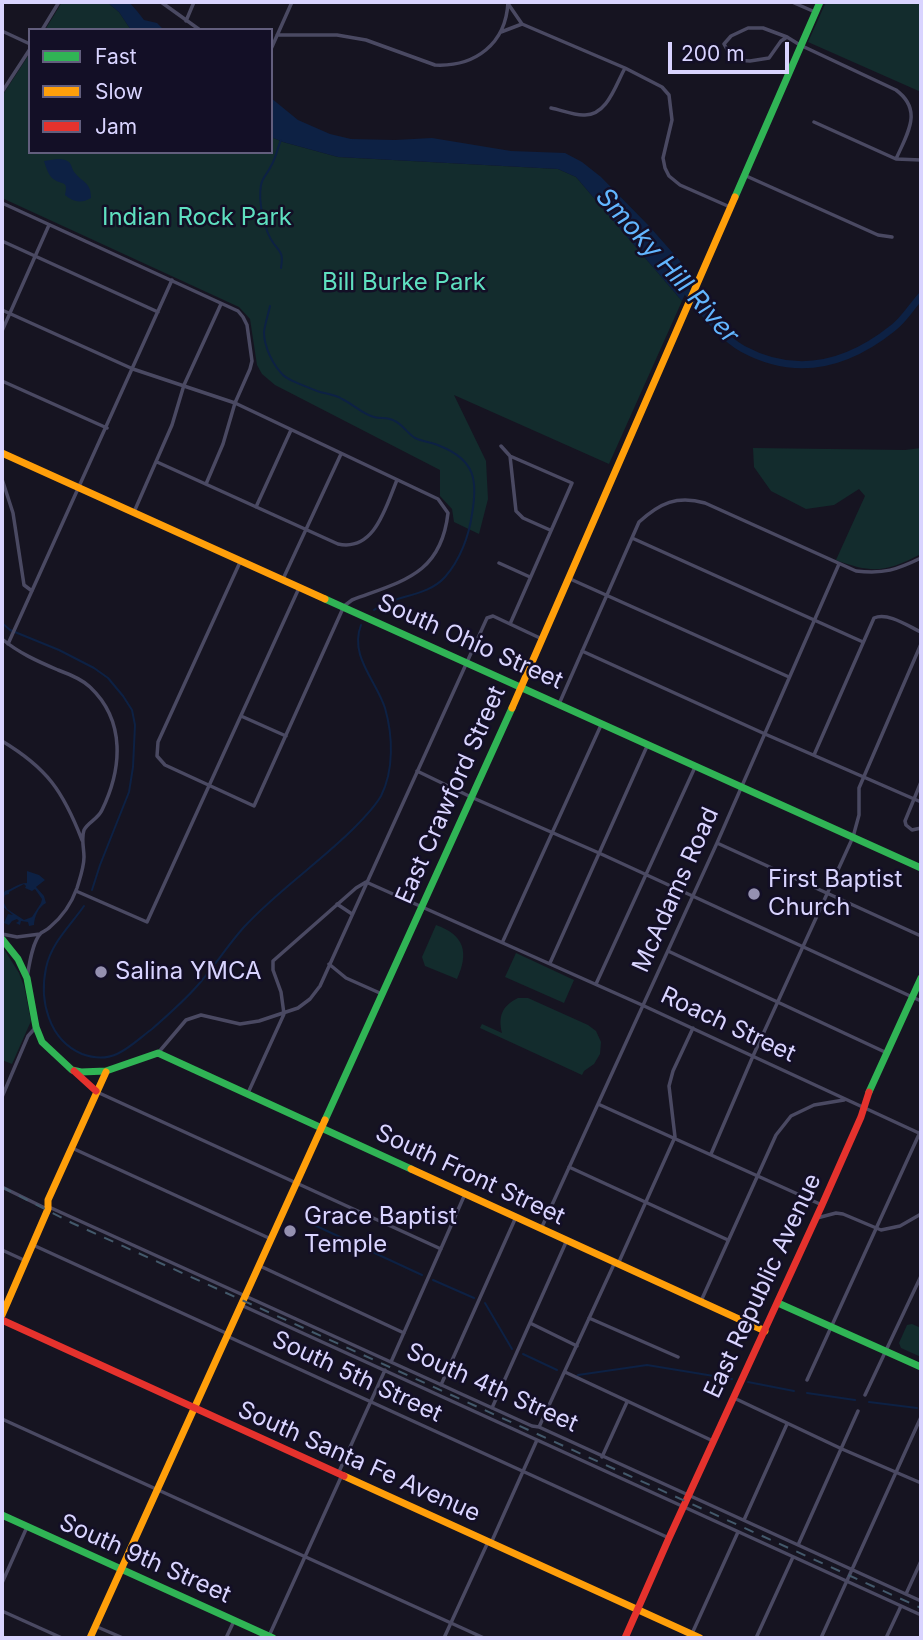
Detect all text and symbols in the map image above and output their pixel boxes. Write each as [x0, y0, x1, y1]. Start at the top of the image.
legend [28, 28, 273, 154]
scale bar [671, 28, 792, 72]
text: 200 m [681, 41, 745, 66]
text: Fast [95, 44, 137, 69]
text: Slow [95, 79, 143, 104]
text: Jam [95, 114, 137, 139]
water label: Smoky Hill River [589, 182, 745, 350]
park label: Indian Rock Park [102, 204, 292, 232]
park label: Bill Burke Park [322, 269, 486, 297]
street label: South Ohio Street [373, 588, 567, 696]
street label: East Crawford Street [390, 682, 512, 908]
street label: McAdams Road [627, 803, 725, 977]
place label: First Baptist Church [768, 866, 902, 922]
marker: First Baptist Church [746, 886, 762, 902]
place label: Salina YMCA [115, 958, 261, 986]
marker: Salina YMCA [93, 964, 109, 980]
street label: Roach Street [656, 981, 800, 1069]
street label: South Front Street [371, 1118, 569, 1232]
street label: East Republic Avenue [698, 1169, 828, 1403]
place label: Grace Baptist Temple [304, 1203, 457, 1259]
marker: Grace Baptist Temple [282, 1223, 298, 1239]
street label: South 5th Street [268, 1325, 446, 1429]
street label: South 4th Street [402, 1337, 582, 1439]
street label: South Santa Fe Avenue [233, 1396, 485, 1528]
street label: South 9th Street [55, 1508, 235, 1610]

